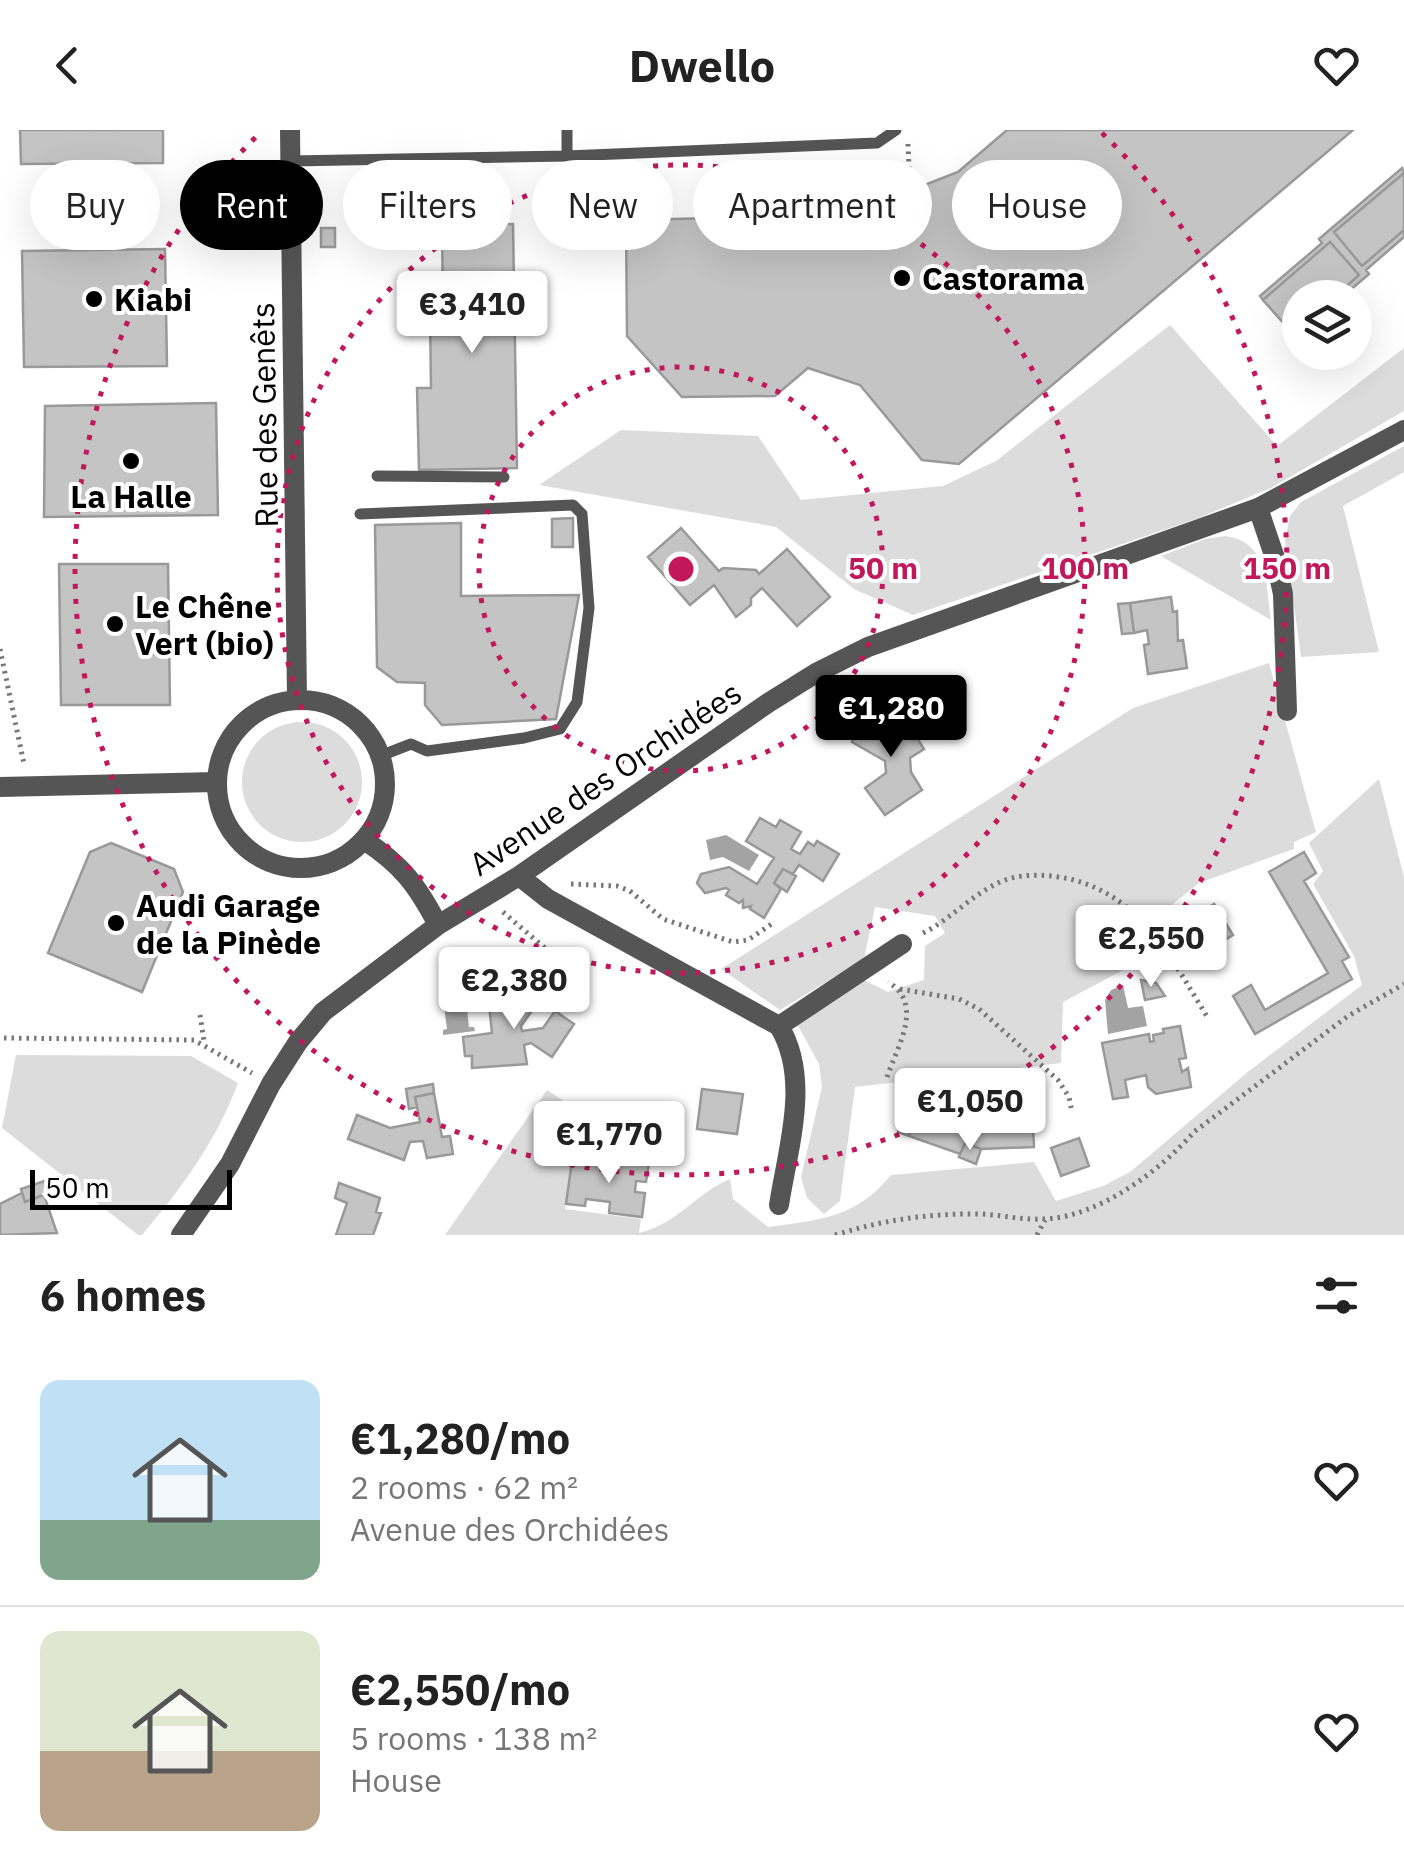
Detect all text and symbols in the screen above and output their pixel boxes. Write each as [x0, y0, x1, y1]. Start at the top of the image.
text: Dwello [629, 36, 775, 94]
icon: back [40, 38, 95, 93]
icon: heart [1309, 38, 1364, 93]
chip: Buy [30, 160, 160, 250]
chip: Rent [180, 160, 323, 250]
chip: Filters [343, 160, 512, 250]
chip: New [532, 160, 673, 250]
chip: Apartment [693, 160, 932, 250]
chip: House [952, 160, 1122, 250]
place label: Castorama [922, 257, 1085, 299]
marker: Castorama [891, 267, 913, 289]
pin: €3,410 [391, 271, 553, 356]
place label: Kiabi [114, 278, 192, 320]
map controls [1282, 280, 1372, 370]
button: layers [1282, 280, 1372, 370]
text: €3,410 [419, 282, 525, 324]
marker: Kiabi [83, 288, 105, 310]
street label: Rue des Genêts [241, 302, 287, 528]
marker: La Halle [120, 450, 142, 472]
place label: La Halle [70, 475, 192, 517]
text: 50 m [848, 548, 918, 587]
text: 100 m [1041, 548, 1129, 587]
text: 150 m [1243, 548, 1331, 587]
centre of rings [663, 551, 699, 587]
place label: Le Chêne Vert (bio) [135, 585, 274, 664]
marker: Le Chêne Vert (bio) [104, 613, 126, 635]
street label: Avenue des Orchidées [461, 671, 749, 885]
pin: €1,280 [810, 675, 972, 760]
text: €1,280 [838, 686, 944, 728]
place label: Audi Garage de la Pinède [136, 884, 321, 963]
pin: €2,550 [1070, 905, 1232, 990]
marker: Audi Garage de la Pinède [105, 912, 127, 934]
text: €2,550 [1098, 916, 1204, 958]
pin: €2,380 [433, 947, 595, 1032]
text: €2,380 [461, 958, 567, 1000]
pin: €1,050 [889, 1068, 1051, 1153]
text: €1,050 [917, 1079, 1023, 1121]
pin: €1,770 [528, 1101, 690, 1186]
text: €1,770 [556, 1112, 662, 1154]
scale bar [30, 1165, 232, 1210]
text: 50 m [45, 1169, 110, 1206]
text: 6 homes [40, 1268, 206, 1323]
icon: filters [1309, 1268, 1364, 1323]
text: €1,280/mo [350, 1411, 570, 1466]
icon: home [120, 1420, 240, 1540]
icon: heart [1309, 1453, 1364, 1508]
text: 2 rooms · 62 m² [350, 1466, 578, 1508]
text: Avenue des Orchidées [350, 1508, 669, 1550]
text: €2,550/mo [350, 1662, 570, 1717]
icon: home [120, 1671, 240, 1791]
icon: heart [1309, 1704, 1364, 1759]
text: 5 rooms · 138 m² [350, 1717, 597, 1759]
text: House [350, 1759, 442, 1801]

